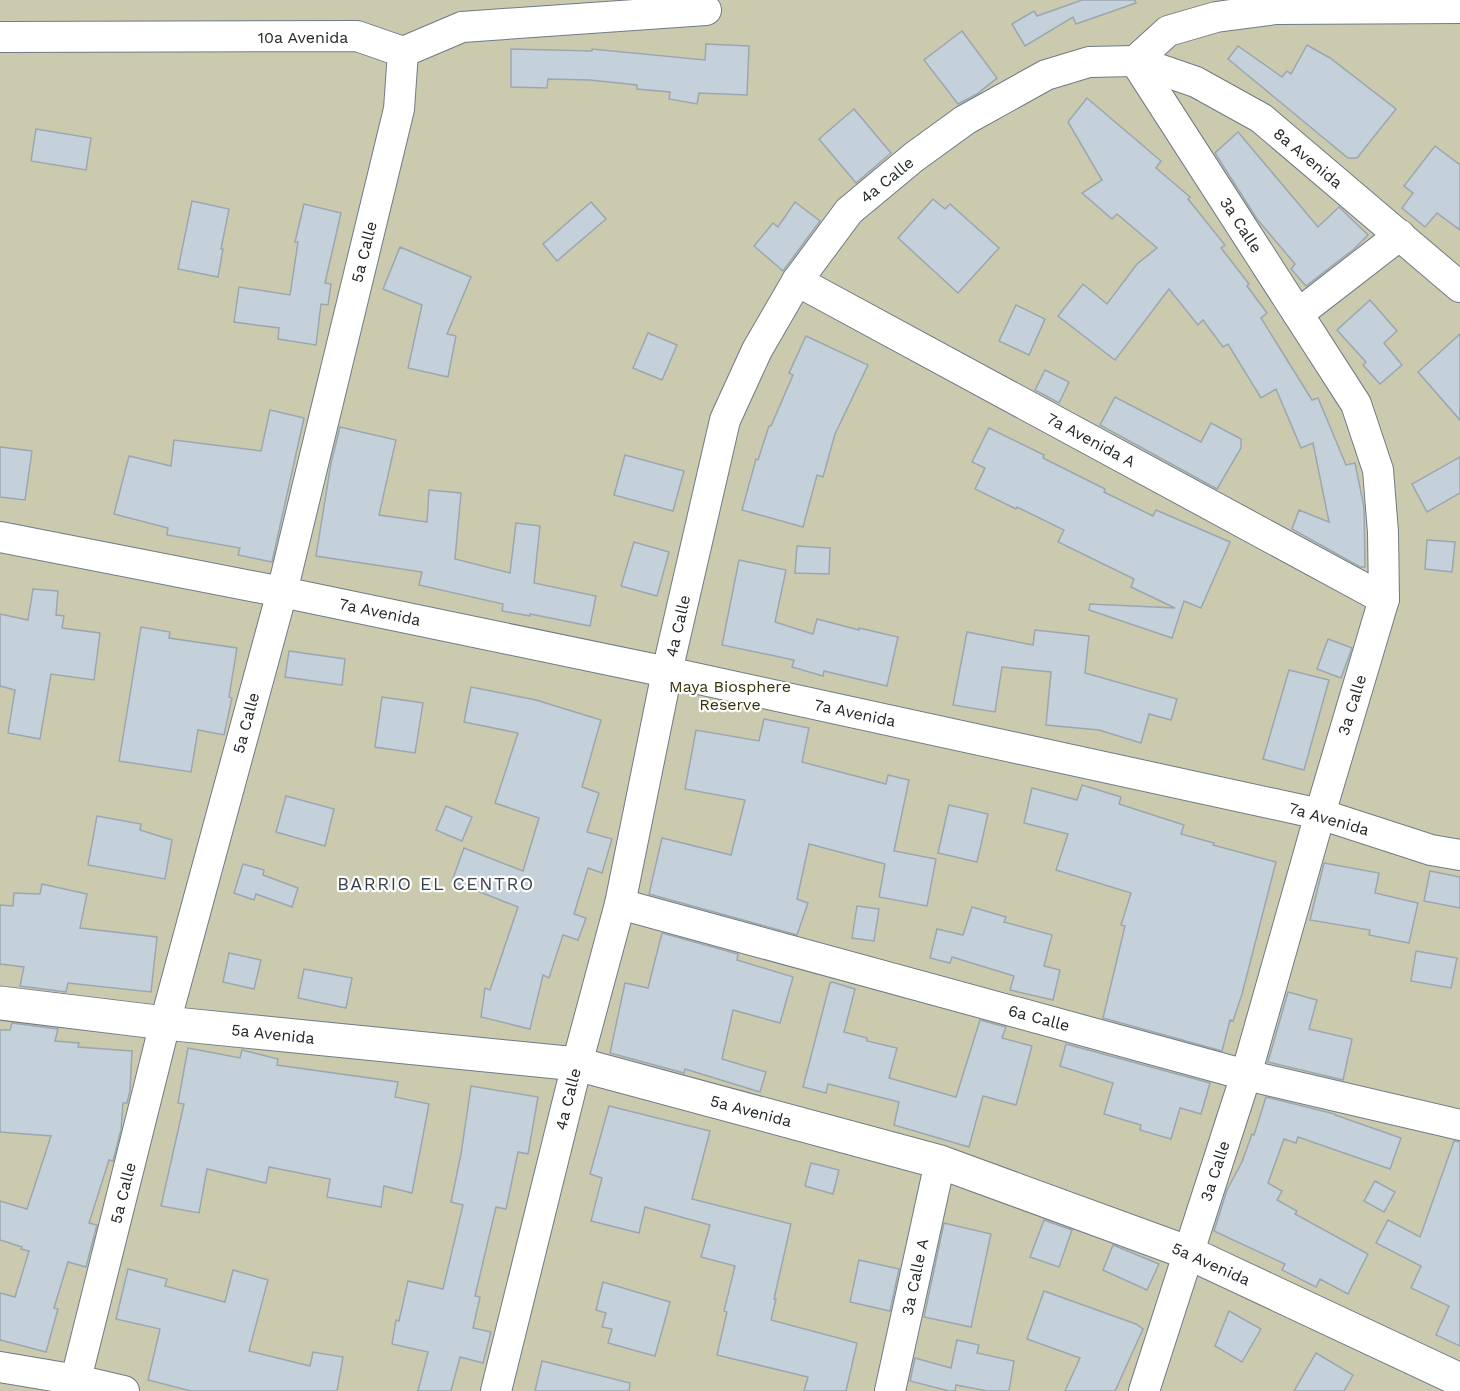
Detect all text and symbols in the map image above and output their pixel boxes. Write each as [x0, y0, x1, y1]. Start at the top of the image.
street label: 10a Avenida [258, 28, 348, 47]
street label: 8a Avenida [1270, 124, 1346, 192]
street label: 4a Calle [857, 153, 917, 207]
street label: 3a Calle [1216, 194, 1266, 256]
street label: 5a Calle [347, 219, 381, 285]
street label: 7a Avenida A [1043, 409, 1139, 472]
street label: 4a Calle [662, 593, 694, 659]
street label: 7a Avenida [338, 594, 422, 630]
street label: 3a Calle [1334, 672, 1370, 738]
park label: Maya Biosphere Reserve [669, 677, 791, 714]
street label: 5a Calle [229, 690, 263, 756]
street label: 7a Avenida [813, 695, 897, 731]
street label: 7a Avenida [1287, 798, 1371, 840]
district label: BARRIO EL CENTRO [337, 873, 535, 894]
street label: 6a Calle [1006, 1001, 1072, 1035]
street label: 5a Avenida [230, 1020, 316, 1048]
street label: 4a Calle [551, 1066, 585, 1132]
street label: 5a Avenida [708, 1091, 794, 1131]
street label: 3a Calle [1196, 1138, 1234, 1204]
street label: 5a Calle [106, 1160, 140, 1226]
street label: 3a Calle A [898, 1236, 932, 1317]
street label: 5a Avenida [1169, 1238, 1253, 1290]

